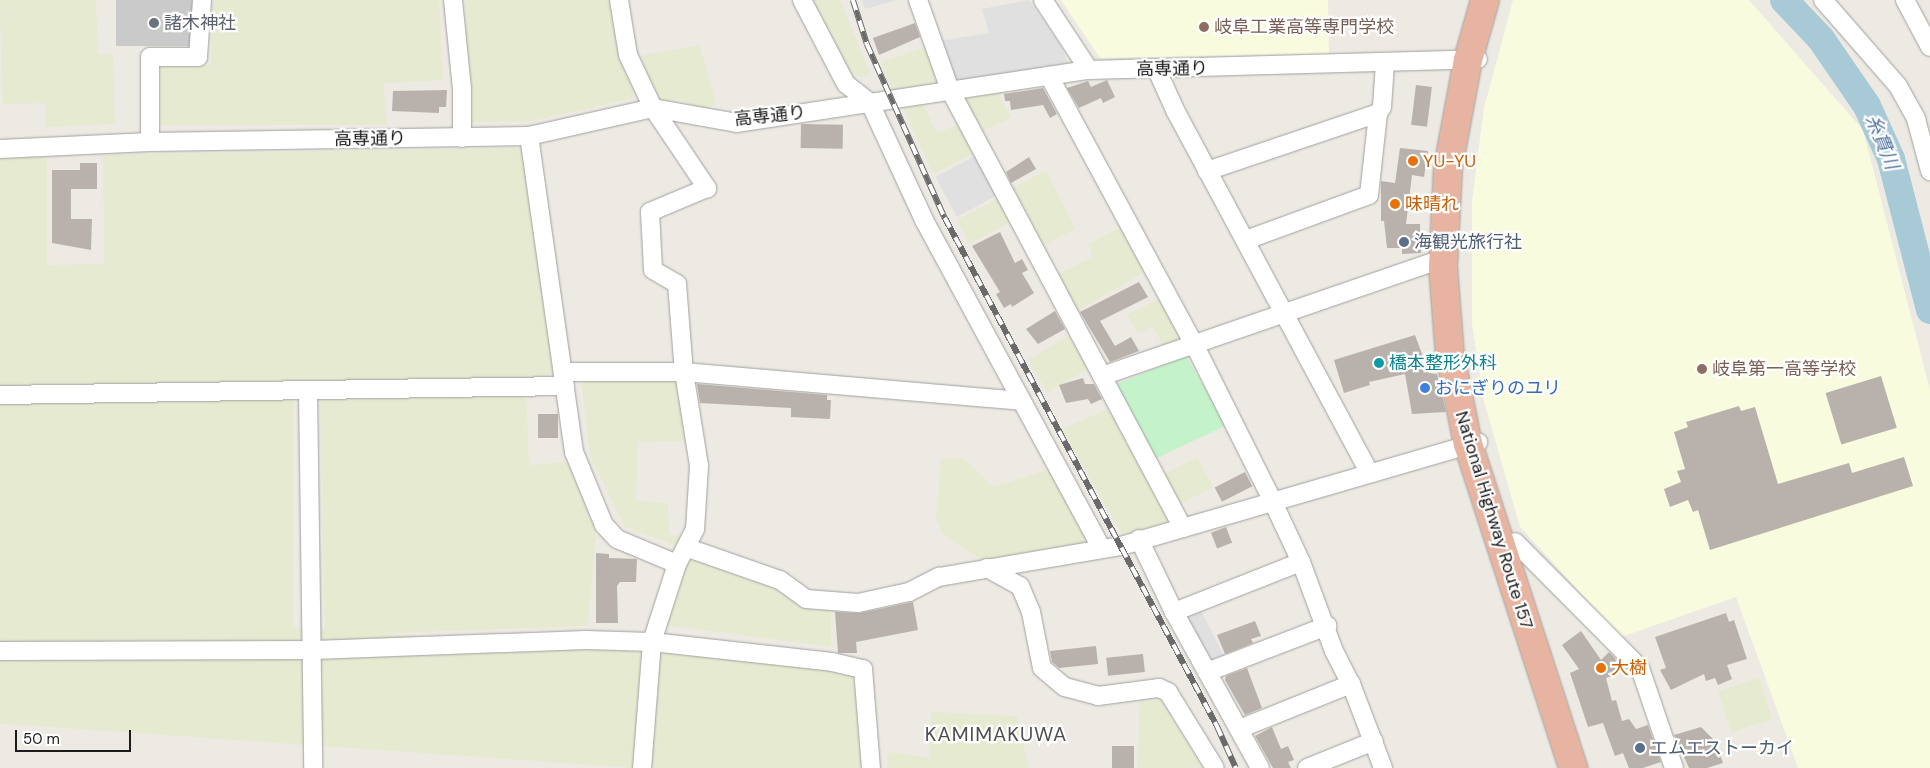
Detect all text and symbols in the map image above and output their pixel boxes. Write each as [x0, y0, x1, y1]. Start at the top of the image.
place label: 諸木神社 [164, 12, 236, 34]
place label: 岐阜工業高等専門学校 [1214, 16, 1394, 38]
marker: 諸木神社 [148, 17, 160, 29]
marker: 岐阜工業高等専門学校 [1198, 21, 1210, 33]
street label: 高専通り [1136, 58, 1208, 80]
street label: 高専通り [733, 101, 807, 131]
water label: 糸貫川 [1861, 111, 1903, 173]
street label: 高専通り [334, 128, 406, 150]
place label: YU-YU [1423, 150, 1476, 172]
marker: YU-YU [1407, 155, 1419, 167]
place label: 味晴れ [1405, 193, 1459, 215]
marker: 味晴れ [1389, 198, 1401, 210]
place label: 海観光旅行社 [1414, 231, 1522, 253]
marker: 海観光旅行社 [1398, 236, 1410, 248]
place label: 橋本整形外科 [1389, 352, 1497, 374]
marker: 橋本整形外科 [1373, 357, 1385, 369]
place label: 岐阜第一高等学校 [1712, 358, 1856, 380]
marker: 岐阜第一高等学校 [1696, 363, 1708, 375]
place label: おにぎりのユリ [1435, 377, 1561, 399]
marker: おにぎりのユリ [1419, 382, 1431, 394]
street label: National Highway Route 157 [1451, 409, 1537, 631]
place label: 大樹 [1611, 657, 1647, 679]
marker: 大樹 [1595, 662, 1607, 674]
scale bar [18, 720, 134, 752]
district label: KAMIMAKUWA [923, 722, 1069, 746]
text: 50 m [23, 729, 60, 749]
place label: エムエストーカイ [1650, 737, 1794, 759]
marker: エムエストーカイ [1634, 742, 1646, 754]

